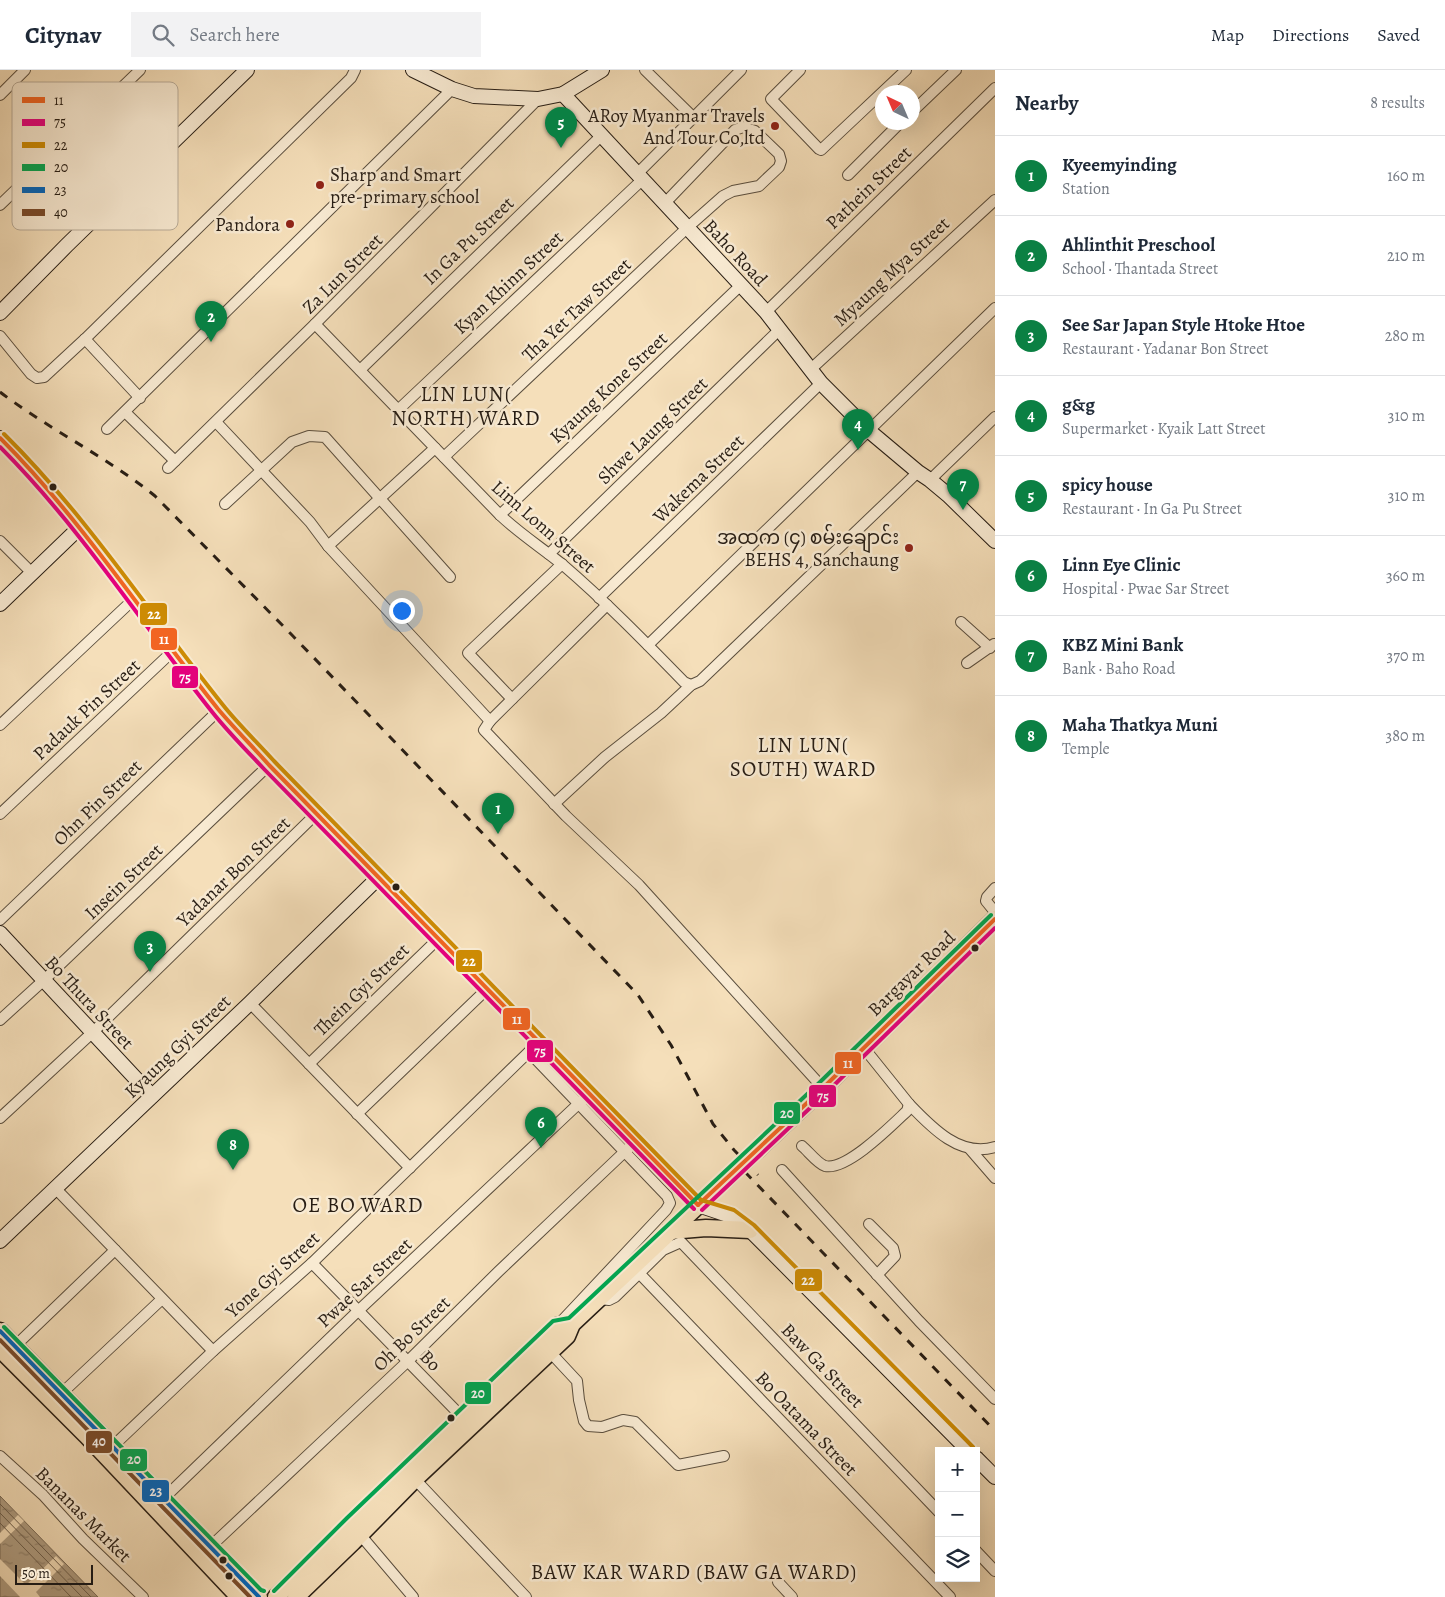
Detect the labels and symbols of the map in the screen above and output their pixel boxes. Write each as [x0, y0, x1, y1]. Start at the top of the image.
legend [12, 82, 178, 230]
north arrow [875, 85, 920, 130]
text: 11 [54, 91, 64, 110]
place label: ARoy Myanmar Travels And Tour Co,ltd [587, 103, 766, 151]
pin: 5 [545, 107, 577, 148]
text: 75 [54, 113, 66, 132]
marker: ARoy Myanmar Travels And Tour Co,ltd [769, 120, 781, 132]
text: 22 [54, 136, 68, 155]
street label: Pathein Street [820, 140, 917, 235]
text: 20 [54, 158, 68, 177]
place label: Sharp and Smart pre-primary school [330, 162, 480, 210]
marker: Sharp and Smart pre-primary school [314, 179, 326, 191]
text: 23 [54, 181, 67, 200]
street label: In Ga Pu Street [418, 191, 520, 291]
text: 40 [54, 203, 68, 222]
street label: Myaung Mya Street [828, 211, 955, 332]
place label: Pandora [215, 212, 280, 238]
street label: Baho Road [697, 213, 774, 293]
marker: Pandora [284, 218, 296, 230]
street label: Kyan Khinn Street [448, 225, 569, 340]
street label: Za Lun Street [297, 228, 389, 320]
street label: Tha Yet Taw Street [516, 252, 637, 367]
pin: 2 [195, 301, 227, 342]
street label: Kyaung Kone Street [544, 326, 673, 449]
street label: Shwe Laung Street [592, 371, 714, 490]
district label: LIN LUN( NORTH) WARD [391, 380, 541, 432]
pin: 4 [842, 409, 874, 450]
street label: Wakema Street [647, 428, 750, 530]
pin: 7 [947, 469, 979, 510]
street label: Linn Lonn Street [486, 474, 601, 579]
unlabelled marker [48, 482, 58, 492]
place label: အထက (၄) စမ်းချောင်း BEHS 4, Sanchaung [717, 523, 899, 573]
marker: အထက (၄) စမ်းချောင်း BEHS 4, Sanchaung [903, 542, 915, 554]
your location [389, 598, 415, 624]
line badge: 22 [139, 602, 168, 626]
text: 22 [147, 605, 161, 624]
line badge: 11 [150, 627, 178, 651]
text: 11 [159, 630, 169, 649]
street label: Padauk Pin Street [27, 653, 146, 766]
line badge: 75 [171, 665, 199, 689]
text: 75 [179, 668, 191, 687]
district label: LIN LUN( SOUTH) WARD [730, 731, 876, 783]
street label: Ohn Pin Street [48, 754, 148, 852]
pin: 1 [482, 793, 514, 834]
street label: Yadanar Bon Street [170, 811, 296, 933]
street label: Insein Street [79, 838, 169, 926]
unlabelled marker [391, 882, 401, 892]
street label: Bargayar Road [862, 925, 962, 1022]
pin: 3 [134, 931, 166, 972]
street label: Thein Gyi Street [308, 937, 415, 1042]
unlabelled marker [970, 943, 980, 953]
line badge: 22 [455, 949, 483, 973]
street label: Bo Thura Street [39, 950, 140, 1055]
text: 22 [462, 952, 476, 971]
street label: Kyaung Gyi Street [119, 989, 237, 1104]
line badge: 11 [502, 1007, 531, 1031]
text: 11 [512, 1010, 522, 1029]
line badge: 75 [526, 1039, 554, 1063]
text: 75 [534, 1042, 546, 1061]
line badge: 11 [834, 1051, 862, 1075]
text: 11 [843, 1054, 853, 1073]
line badge: 75 [808, 1084, 837, 1108]
text: 75 [817, 1087, 829, 1106]
line badge: 20 [773, 1101, 801, 1125]
text: 20 [780, 1104, 794, 1123]
pin: 6 [525, 1107, 557, 1148]
pin: 8 [217, 1129, 249, 1170]
district label: OE BO WARD [293, 1191, 423, 1219]
street label: Yone Gyi Street [219, 1226, 325, 1325]
street label: Pwae Sar Street [312, 1232, 418, 1334]
line badge: 22 [794, 1268, 823, 1292]
text: 22 [801, 1271, 815, 1290]
street label: Oh Bo Street [368, 1291, 454, 1375]
street label: Baw Ga Street [775, 1318, 869, 1414]
street label: Bo [416, 1345, 446, 1375]
street label: Bo Oatama Street [749, 1366, 863, 1482]
line badge: 20 [464, 1381, 492, 1405]
text: 20 [471, 1384, 485, 1403]
unlabelled marker [446, 1413, 456, 1423]
line badge: 40 [85, 1430, 113, 1454]
text: 40 [92, 1432, 106, 1451]
line badge: 20 [119, 1448, 148, 1472]
text: 20 [127, 1450, 141, 1469]
street label: Bananas Market [30, 1461, 137, 1568]
line badge: 23 [141, 1479, 170, 1503]
text: 23 [150, 1482, 162, 1501]
unlabelled marker [218, 1555, 228, 1565]
district label: BAW KAR WARD (BAW GA WARD) [531, 1558, 857, 1586]
scale bar [15, 1562, 92, 1585]
unlabelled marker [224, 1571, 234, 1581]

